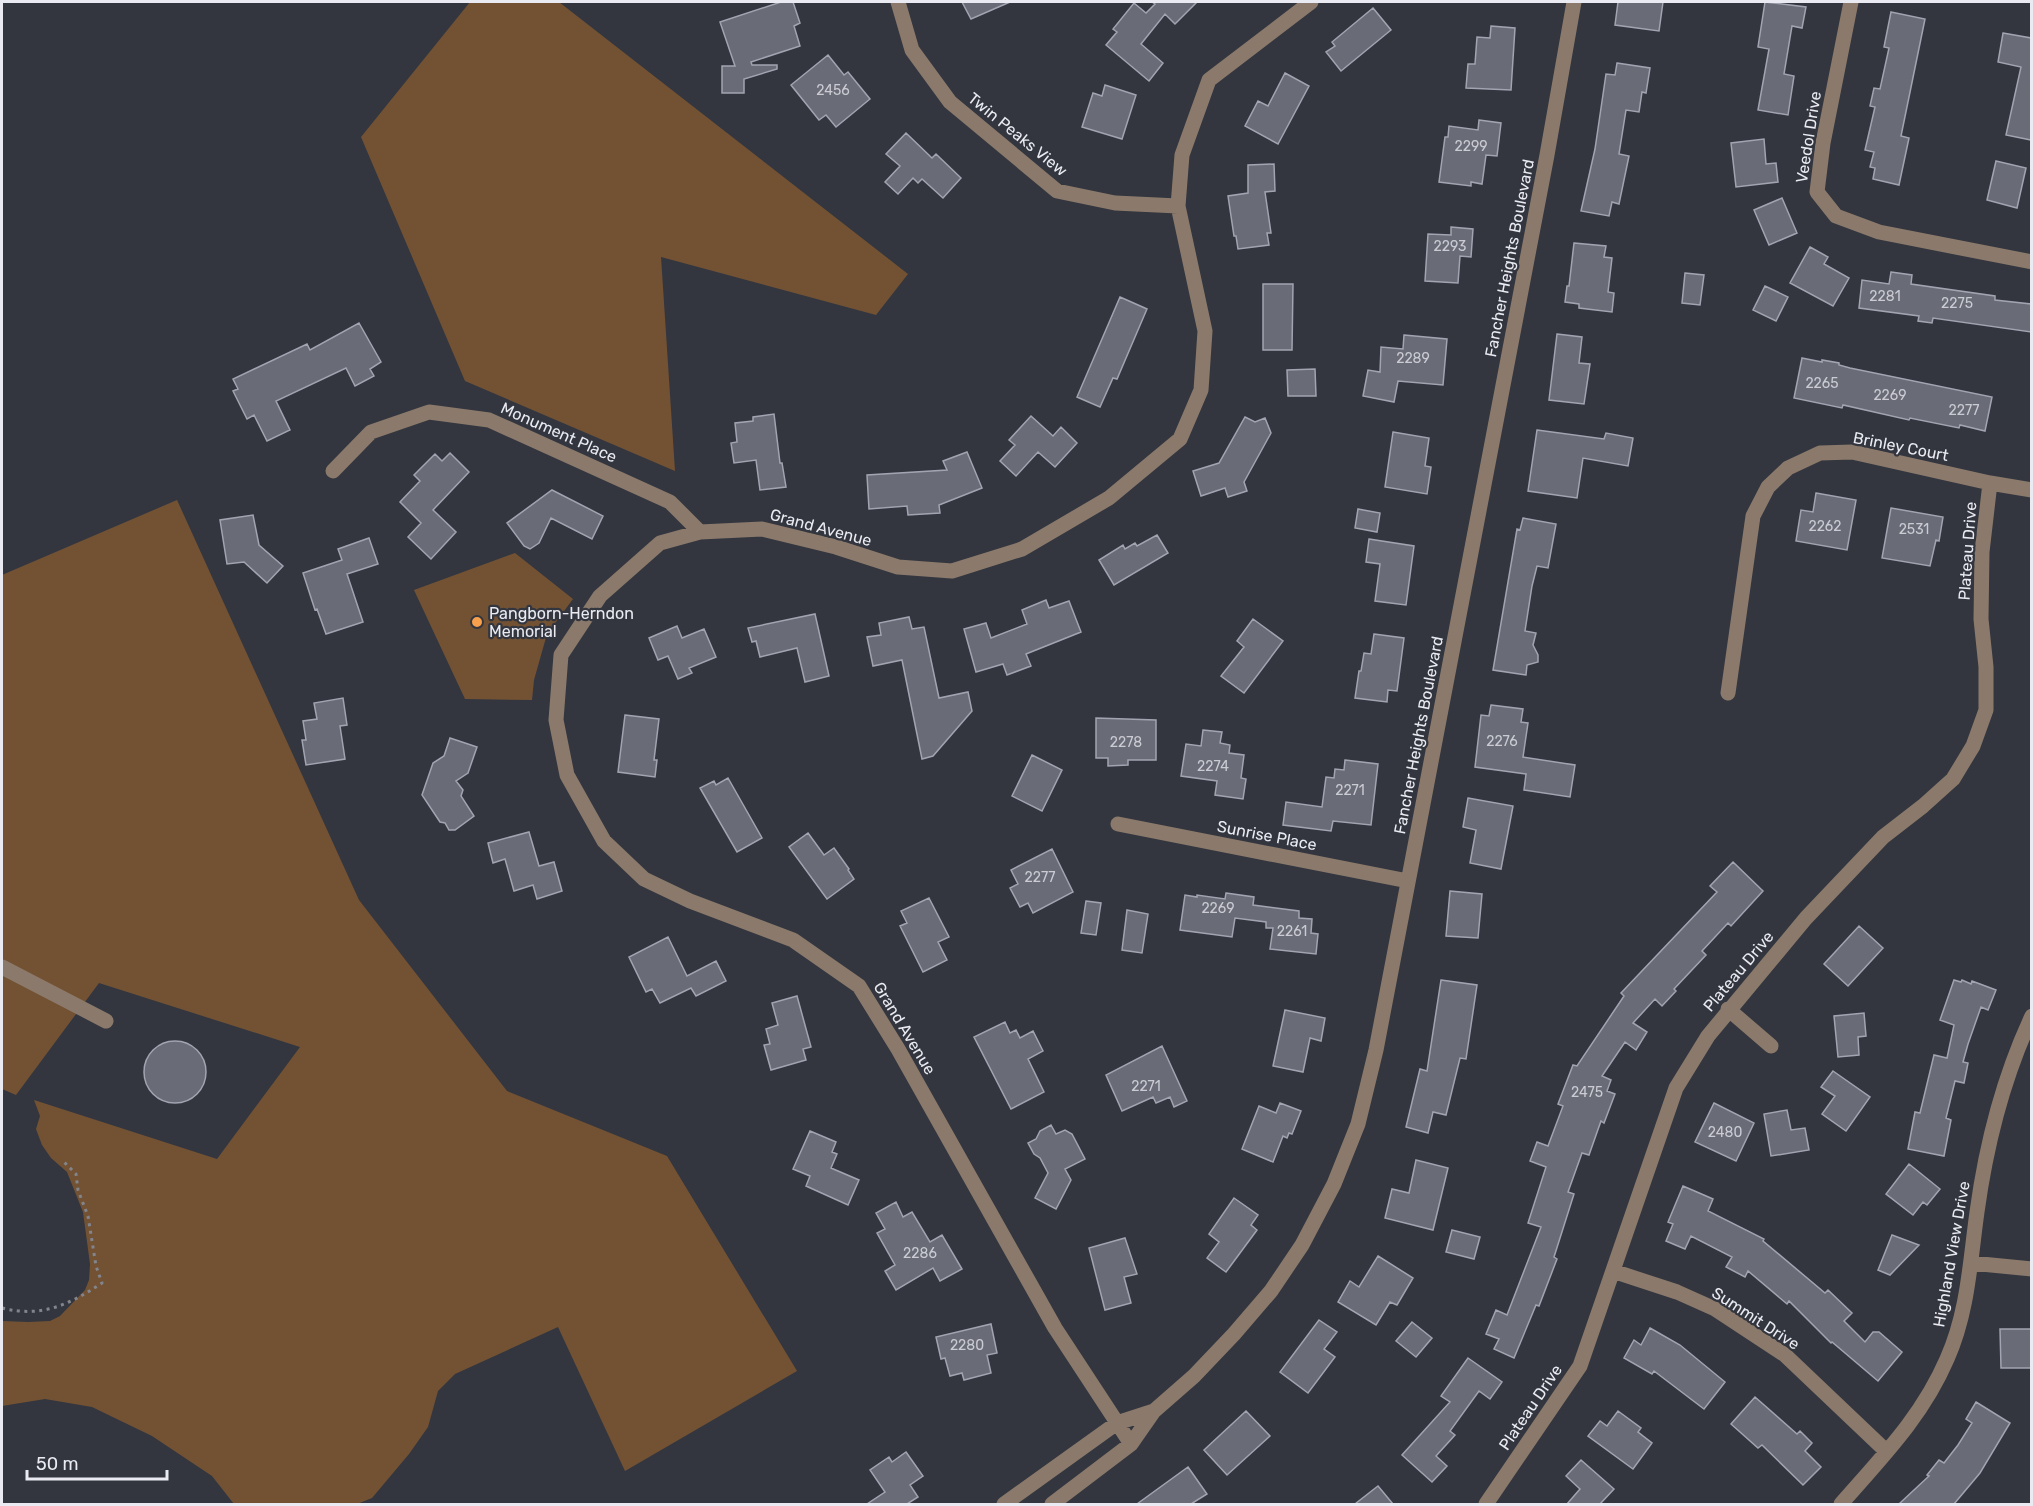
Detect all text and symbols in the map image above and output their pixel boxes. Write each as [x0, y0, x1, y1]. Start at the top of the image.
house number: 2456 [816, 82, 850, 99]
street label: Twin Peaks View [964, 89, 1071, 180]
street label: Veedol Drive [1792, 90, 1825, 184]
house number: 2299 [1454, 138, 1488, 155]
street label: Fancher Heights Boulevard [1481, 158, 1538, 359]
house number: 2293 [1434, 238, 1466, 255]
house number: 2281 [1869, 288, 1901, 305]
house number: 2275 [1941, 295, 1973, 312]
house number: 2289 [1396, 350, 1430, 367]
house number: 2265 [1805, 375, 1839, 392]
house number: 2269 [1873, 387, 1907, 404]
street label: Monument Place [498, 398, 620, 467]
house number: 2277 [1949, 402, 1979, 419]
street label: Brinley Court [1851, 428, 1950, 465]
street label: Plateau Drive [1955, 501, 1980, 601]
street label: Grand Avenue [768, 505, 874, 550]
house number: 2262 [1808, 518, 1842, 535]
house number: 2531 [1899, 521, 1929, 538]
place label: Pangborn-Herndon Memorial [489, 604, 634, 641]
marker: Pangborn-Herndon Memorial [470, 615, 484, 629]
street label: Fancher Heights Boulevard [1390, 635, 1447, 836]
house number: 2276 [1486, 733, 1518, 750]
house number: 2278 [1110, 734, 1142, 751]
house number: 2274 [1197, 758, 1229, 775]
house number: 2271 [1335, 782, 1365, 799]
street label: Sunrise Place [1215, 817, 1318, 854]
house number: 2277 [1025, 869, 1055, 886]
house number: 2269 [1201, 900, 1235, 917]
house number: 2261 [1277, 923, 1307, 940]
street label: Plateau Drive [1699, 927, 1778, 1015]
street label: Grand Avenue [870, 979, 940, 1078]
house number: 2271 [1131, 1078, 1161, 1095]
house number: 2475 [1571, 1084, 1603, 1101]
house number: 2480 [1708, 1124, 1742, 1141]
street label: Highland View Drive [1929, 1180, 1974, 1329]
house number: 2286 [903, 1245, 937, 1262]
street label: Summit Drive [1708, 1283, 1803, 1354]
house number: 2280 [950, 1337, 984, 1354]
street label: Plateau Drive [1495, 1361, 1566, 1454]
scale bar [27, 1443, 166, 1481]
text: 50 m [36, 1453, 79, 1475]

